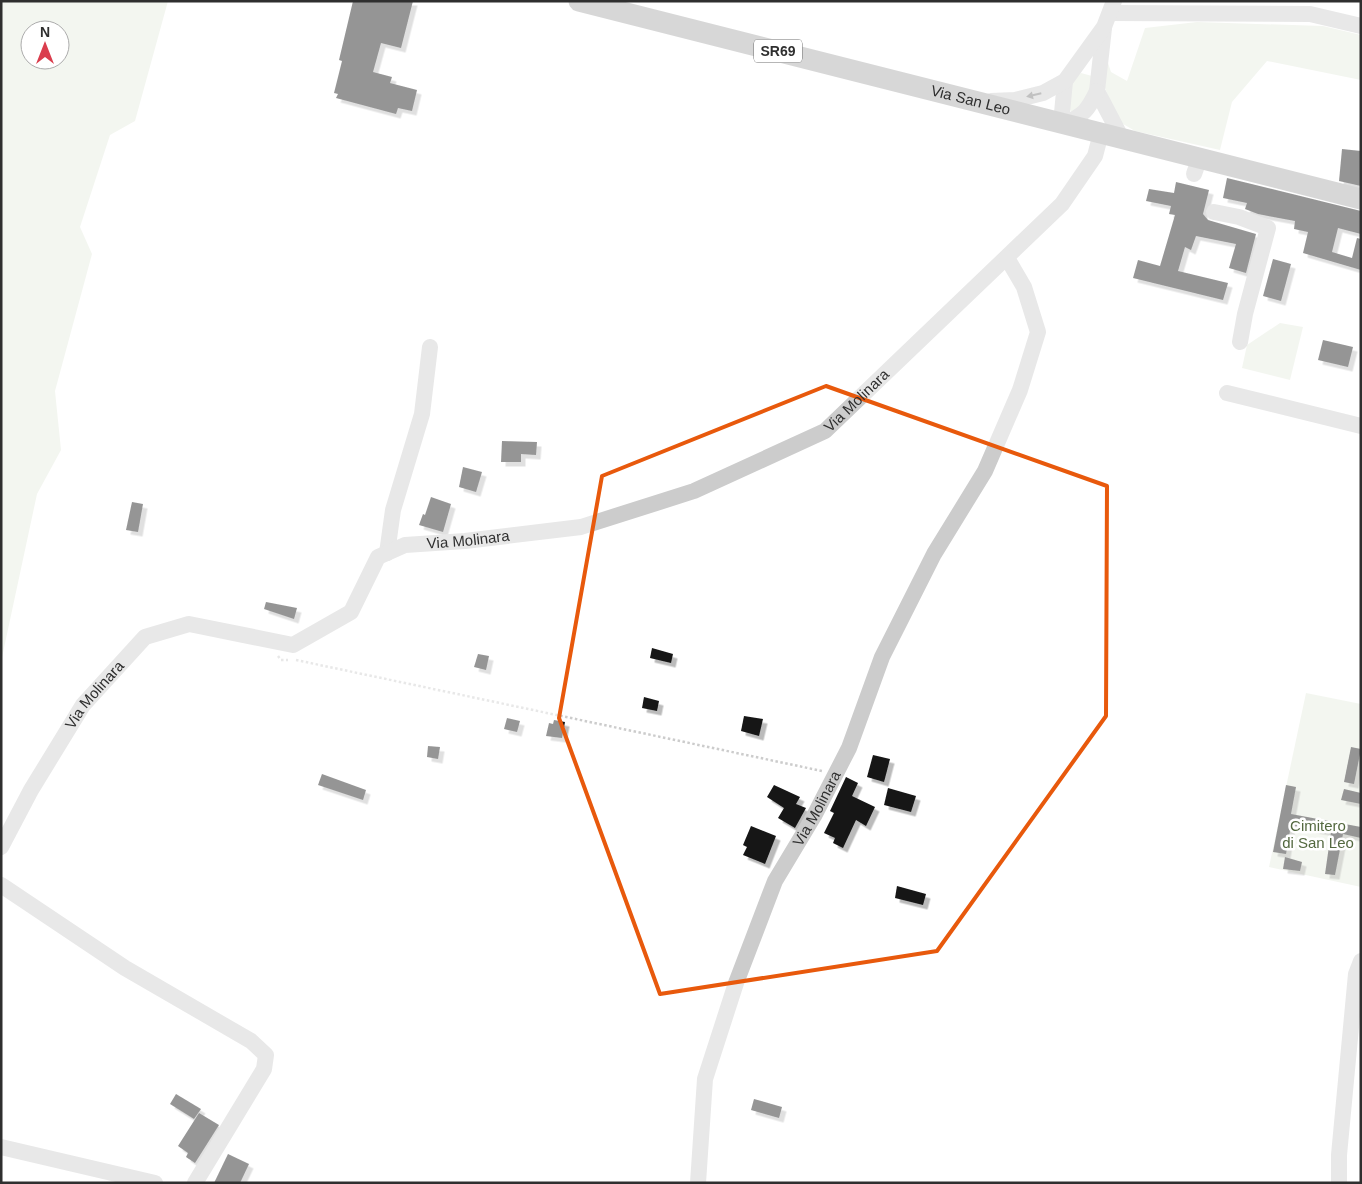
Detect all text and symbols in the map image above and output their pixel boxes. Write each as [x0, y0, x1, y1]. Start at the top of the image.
north arrow [20, 20, 70, 70]
text: N [40, 24, 50, 40]
road number: SR69 [754, 40, 802, 62]
street label: Via San Leo [929, 81, 1012, 118]
one-way arrow [1026, 91, 1041, 99]
street label: Via Molinara [820, 365, 893, 435]
street label: Via Molinara [426, 527, 511, 552]
street label: Via Molinara [61, 657, 127, 732]
street label: Via Molinara [789, 767, 844, 849]
park label: Cimitero di San Leo [1282, 817, 1354, 851]

